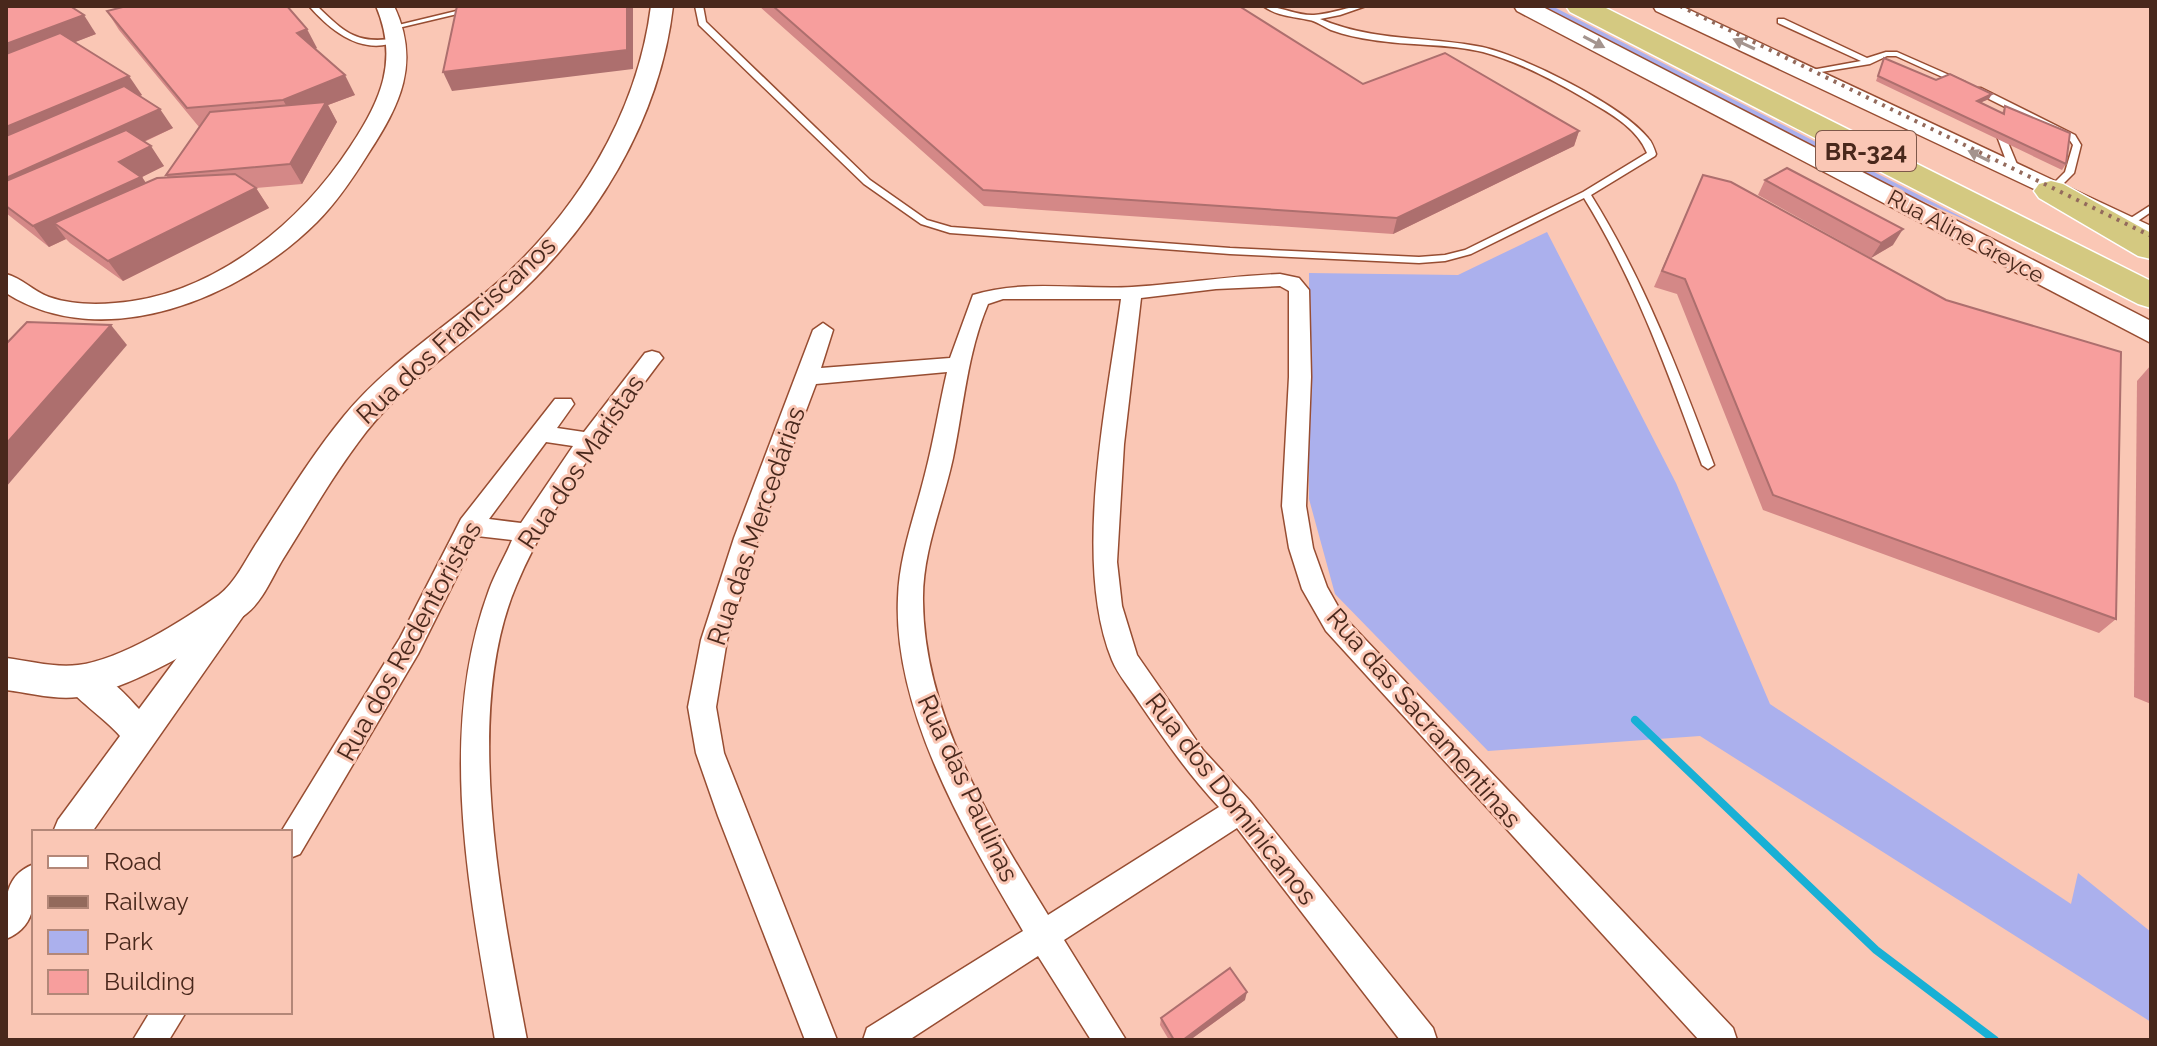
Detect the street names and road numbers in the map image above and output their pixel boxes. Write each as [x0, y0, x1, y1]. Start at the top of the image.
road number: BR-324 [1816, 131, 1916, 171]
street label: Rua Aline Greyce [1883, 184, 2049, 288]
street label: Rua dos Franciscanos [350, 230, 562, 430]
street label: Rua dos Maristas [512, 369, 650, 555]
street label: Rua das Mercedárias [701, 403, 811, 649]
street label: Rua dos Redentoristas [331, 516, 487, 766]
street label: Rua das Sacramentinas [1321, 602, 1527, 834]
street label: Rua dos Dominicanos [1139, 687, 1323, 911]
street label: Rua das Paulinas [912, 690, 1024, 886]

